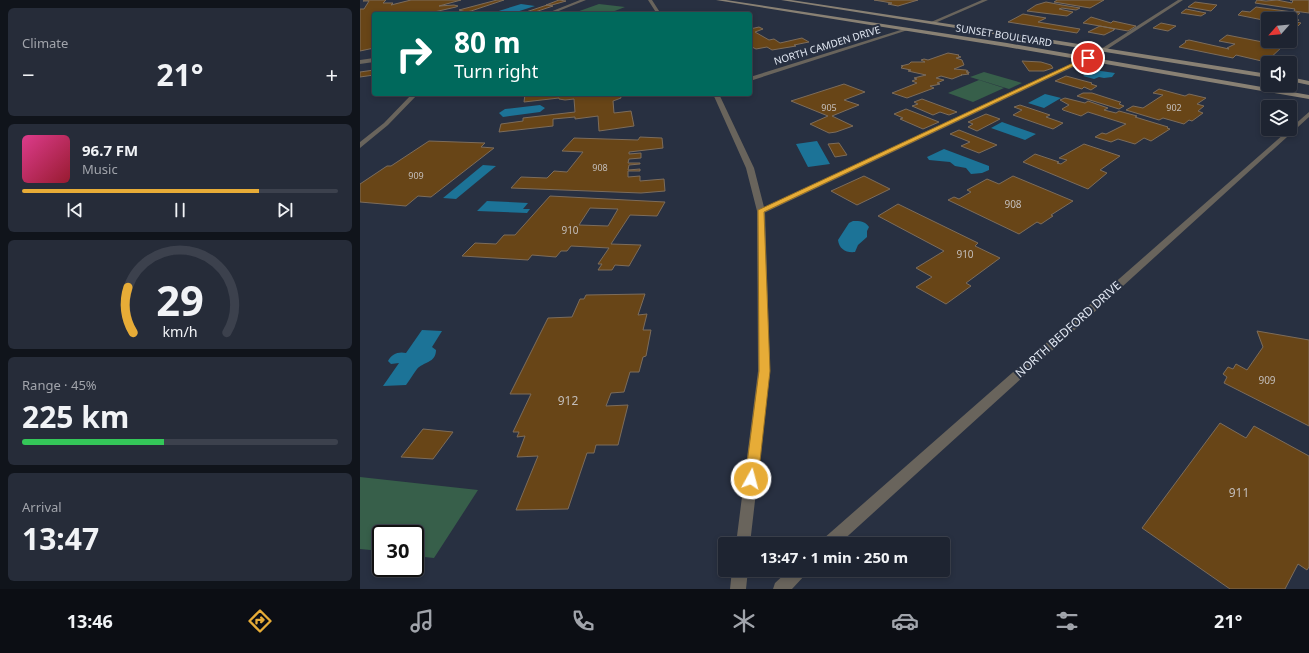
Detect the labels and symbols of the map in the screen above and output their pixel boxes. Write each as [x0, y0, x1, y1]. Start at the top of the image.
north arrow [1261, 12, 1297, 48]
street label: SUNSET BOULEVARD [955, 20, 1053, 50]
street label: NORTH CAMDEN DRIVE [772, 22, 882, 68]
pin [1071, 41, 1105, 75]
house number: 905 [821, 101, 837, 114]
house number: 902 [1166, 101, 1182, 114]
house number: 908 [592, 161, 608, 174]
house number: 909 [408, 169, 424, 182]
house number: 908 [1004, 197, 1022, 211]
house number: 910 [561, 223, 579, 237]
house number: 910 [956, 247, 974, 261]
street label: NORTH BEDFORD DRIVE [1011, 277, 1125, 381]
house number: 909 [1258, 373, 1276, 387]
house number: 912 [558, 392, 578, 409]
position arrow [730, 458, 772, 500]
house number: 911 [1229, 484, 1249, 501]
speed limit sign: 30 [372, 525, 424, 577]

